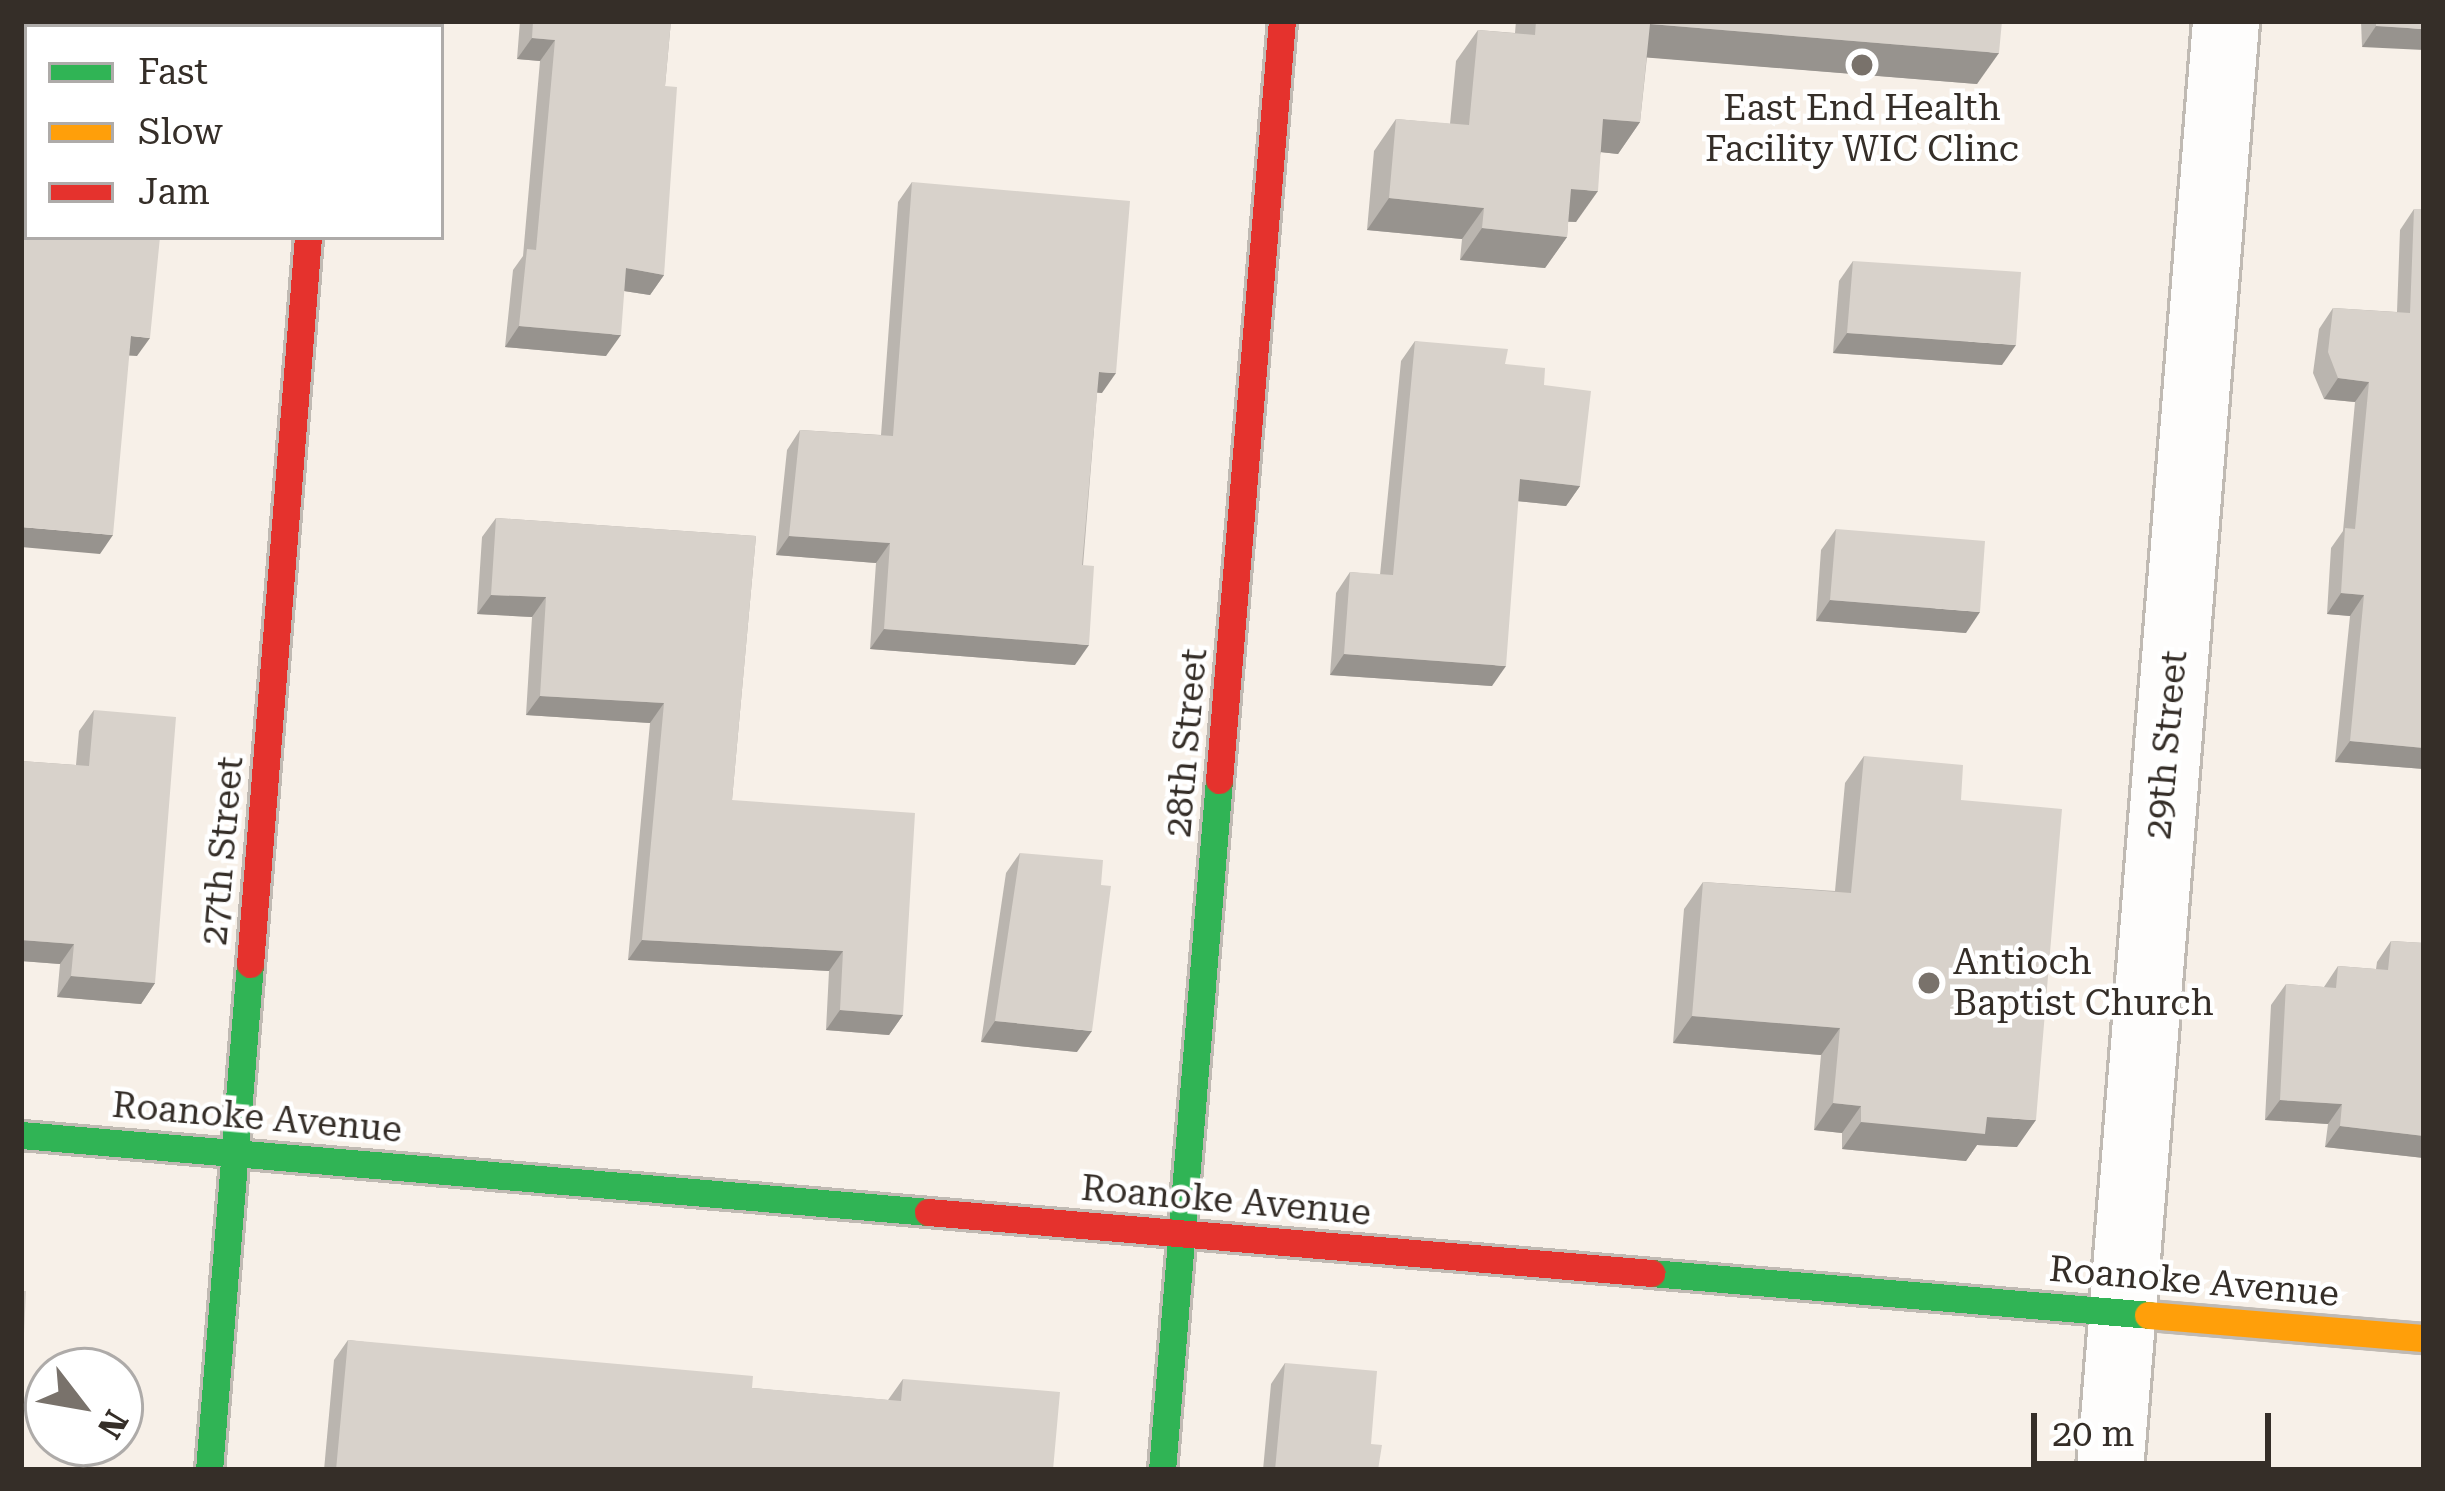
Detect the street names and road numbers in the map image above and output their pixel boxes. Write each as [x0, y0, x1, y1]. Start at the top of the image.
street label: 28th Street [1157, 647, 1217, 839]
street label: 29th Street [2137, 649, 2197, 841]
street label: 27th Street [193, 755, 253, 947]
street label: Roanoke Avenue [110, 1084, 404, 1152]
street label: Roanoke Avenue [1079, 1167, 1373, 1235]
street label: Roanoke Avenue [2047, 1248, 2341, 1316]

